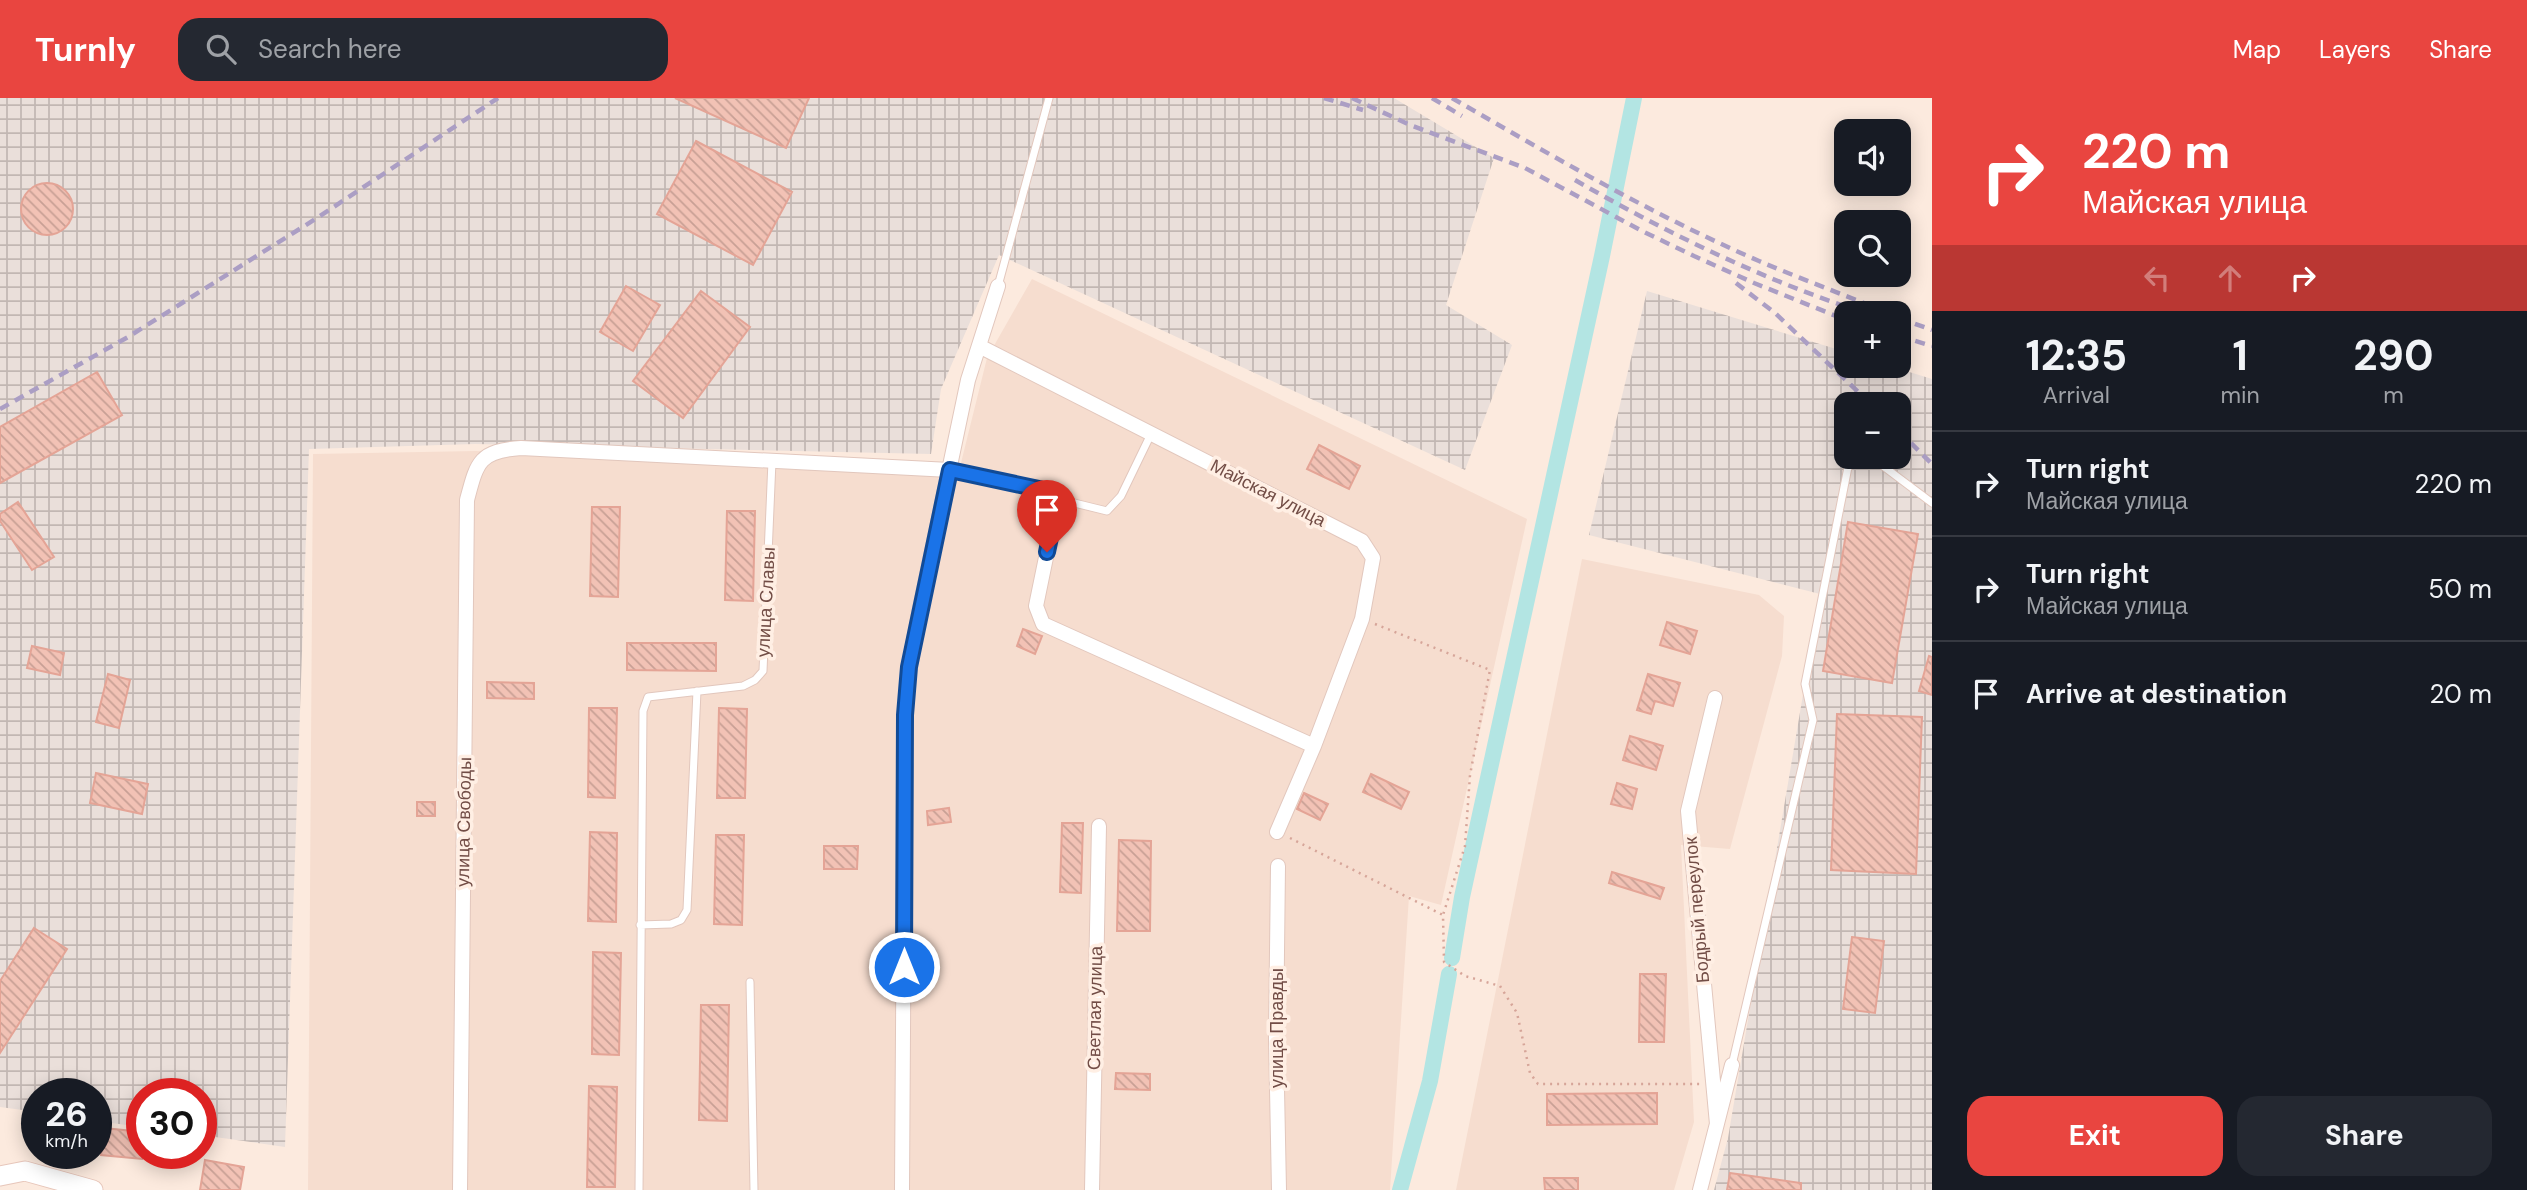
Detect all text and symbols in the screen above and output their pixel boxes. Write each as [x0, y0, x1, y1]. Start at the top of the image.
search box [178, 18, 668, 81]
text: Turnly [35, 28, 136, 71]
icon: search [202, 30, 240, 68]
text: Search here [258, 32, 401, 66]
text: Map [2233, 34, 2281, 65]
text: Layers [2319, 34, 2391, 65]
text: Share [2429, 34, 2492, 65]
map controls [1834, 119, 1911, 469]
button: sound [1834, 119, 1911, 196]
text: 220 m [2082, 119, 2230, 183]
icon: right [1967, 126, 2058, 217]
text: Майская улица [2082, 181, 2307, 223]
button: search [1834, 210, 1911, 287]
icon: left [2138, 259, 2176, 297]
icon: ahead [2211, 259, 2249, 297]
icon: right [2284, 259, 2322, 297]
button: + [1834, 301, 1911, 378]
text: 12:35 [2025, 328, 2127, 383]
text: 1 [2233, 328, 2248, 383]
text: 290 [2353, 328, 2434, 383]
text: Arrival [2043, 380, 2110, 410]
text: min [2221, 380, 2260, 410]
text: m [2383, 380, 2404, 410]
button: − [1834, 392, 1911, 469]
text: Turn right [2026, 452, 2150, 486]
street label: Майская улица [1206, 454, 1331, 533]
icon: right [1967, 465, 2005, 503]
text: 220 m [2414, 467, 2492, 501]
pin [1017, 480, 1077, 552]
text: Майская улица [2026, 486, 2188, 516]
icon: arrive [1028, 491, 1066, 529]
street label: улица Славы [751, 546, 781, 658]
text: Turn right [2026, 557, 2150, 591]
icon: right [1967, 570, 2005, 608]
text: 50 m [2428, 572, 2492, 606]
text: Майская улица [2026, 591, 2188, 621]
icon: arrive [1967, 675, 2005, 713]
text: Arrive at destination [2026, 677, 2287, 711]
text: 20 m [2429, 677, 2492, 711]
street label: улица Свободы [451, 757, 477, 887]
street label: Бодрый переулок [1679, 836, 1715, 984]
position arrow [867, 930, 941, 1004]
street label: Светлая улица [1082, 945, 1108, 1070]
street label: улица Правды [1265, 968, 1289, 1088]
speed limit sign: 30 [126, 1078, 217, 1169]
text: 26 [45, 1091, 88, 1137]
button: Exit [1967, 1096, 2223, 1176]
button: Share [2237, 1096, 2492, 1176]
text: km/h [45, 1129, 88, 1153]

